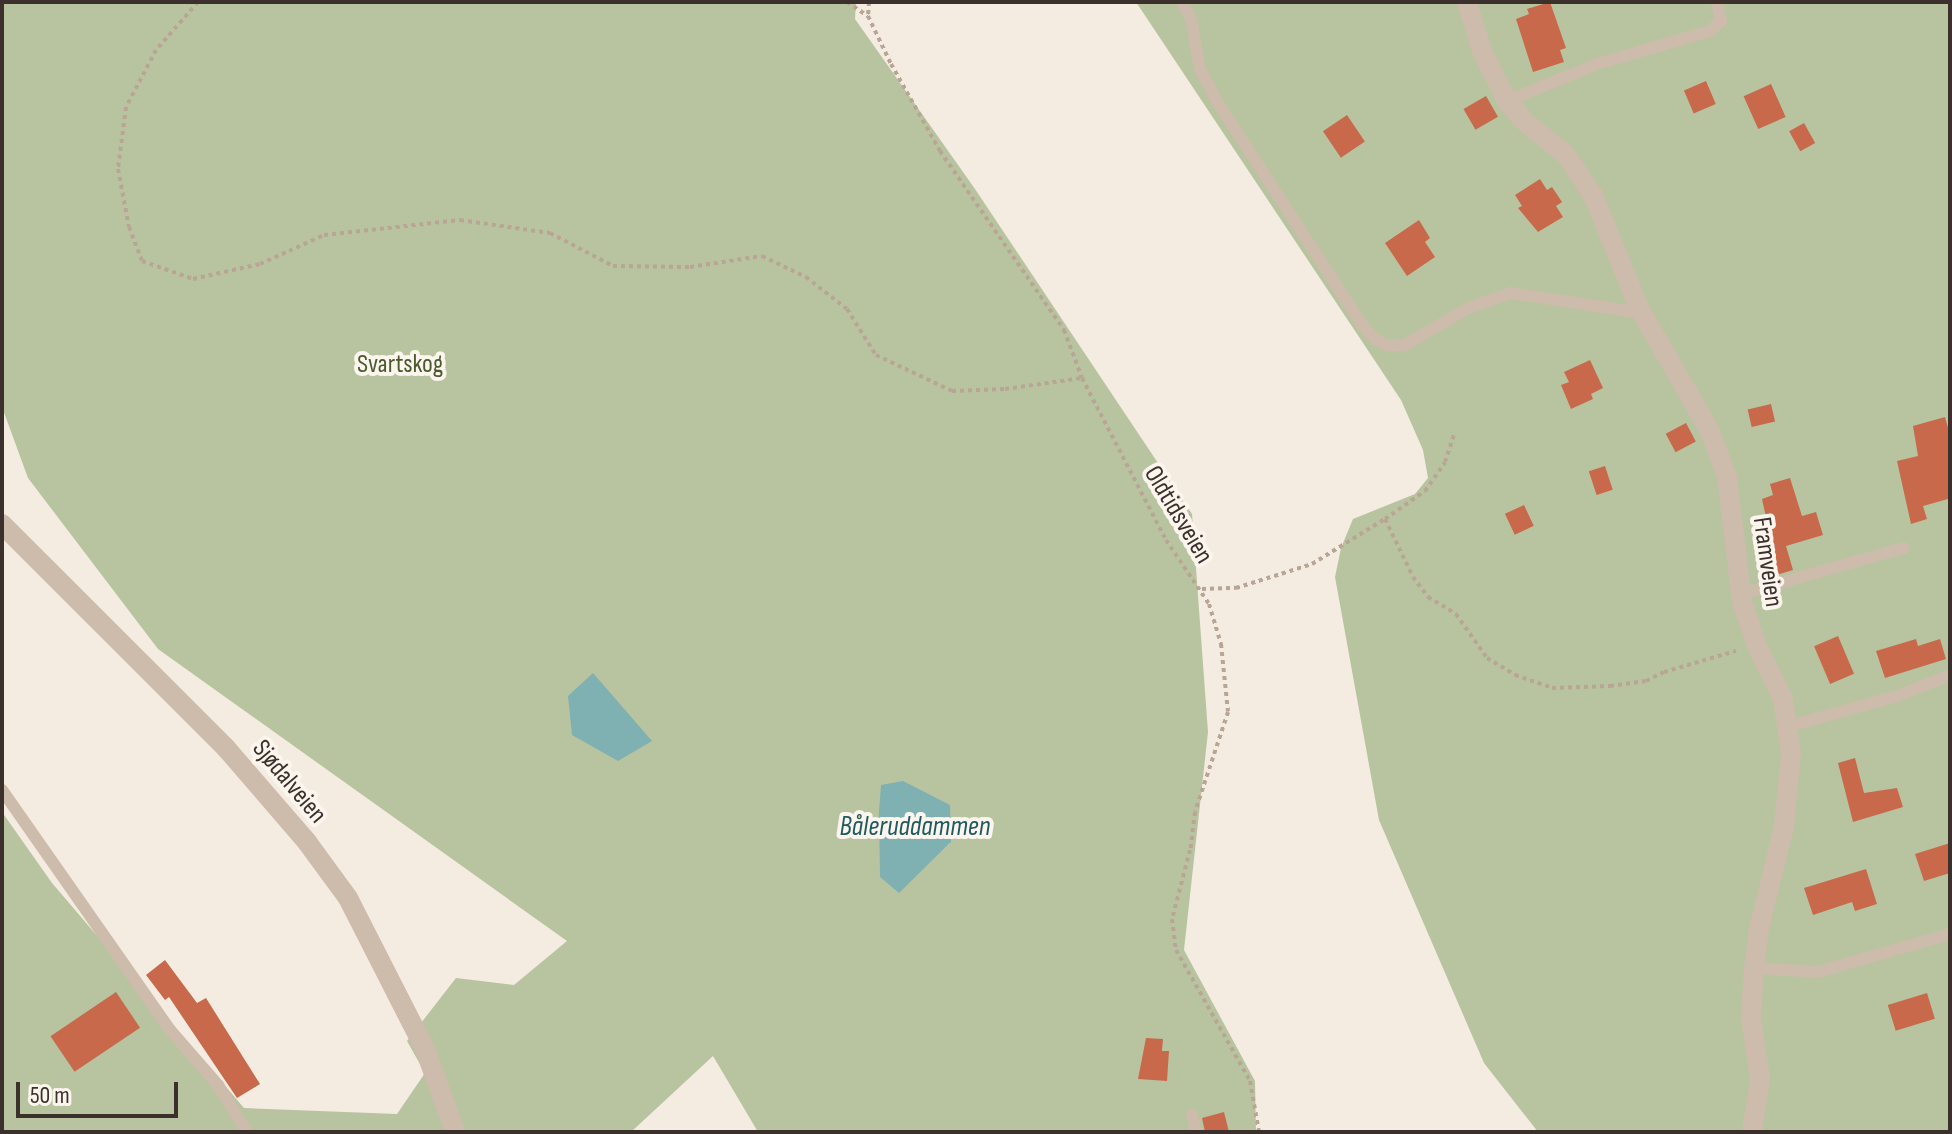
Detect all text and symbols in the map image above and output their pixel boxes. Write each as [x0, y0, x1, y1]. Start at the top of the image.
park label: Svartskog [357, 349, 443, 381]
street label: Oldtidsveien [1137, 461, 1219, 569]
street label: Framveien [1745, 515, 1789, 609]
street label: Sjødalveien [245, 734, 333, 830]
water label: Båleruddammen [839, 810, 991, 844]
scale bar [20, 1066, 182, 1116]
text: 50 m [30, 1081, 70, 1110]

